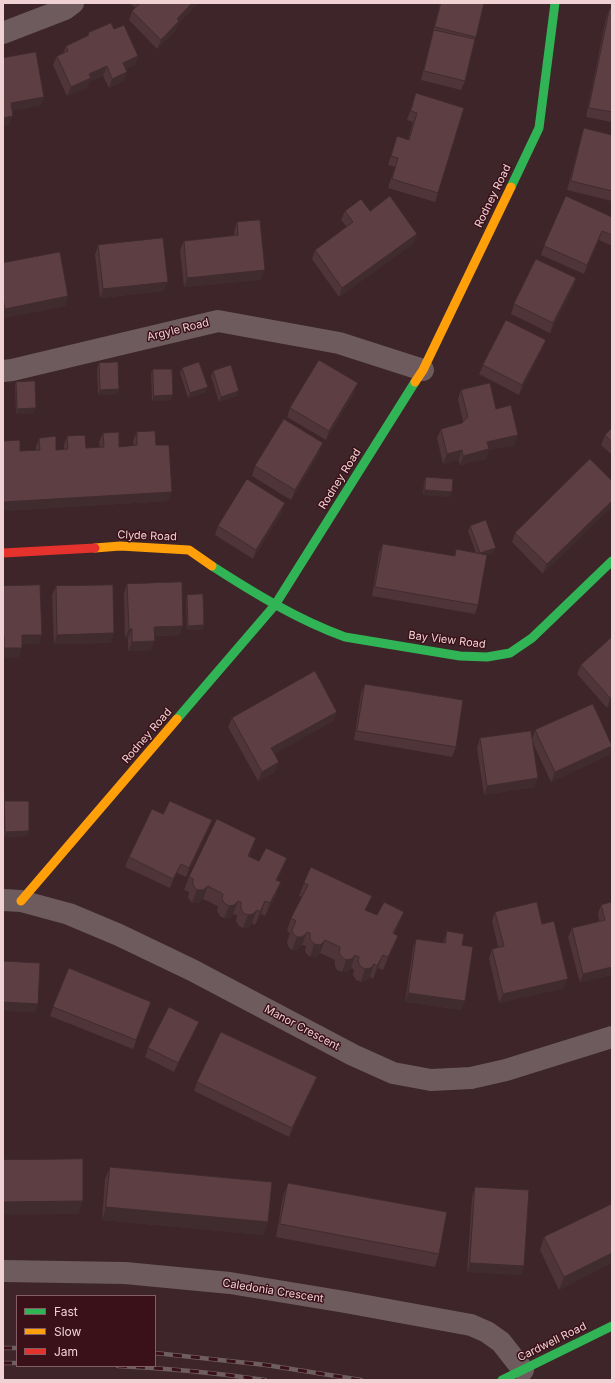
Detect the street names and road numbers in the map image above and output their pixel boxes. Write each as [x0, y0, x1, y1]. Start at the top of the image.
street label: Rodney Road [472, 162, 514, 230]
street label: Argyle Road [146, 316, 210, 344]
street label: Rodney Road [316, 446, 364, 512]
street label: Clyde Road [117, 528, 177, 544]
street label: Bay View Road [408, 629, 486, 651]
street label: Rodney Road [119, 706, 175, 766]
street label: Manor Crescent [262, 1003, 342, 1053]
street label: Caledonia Crescent [222, 1276, 324, 1306]
street label: Cardwell Road [515, 1320, 589, 1364]

